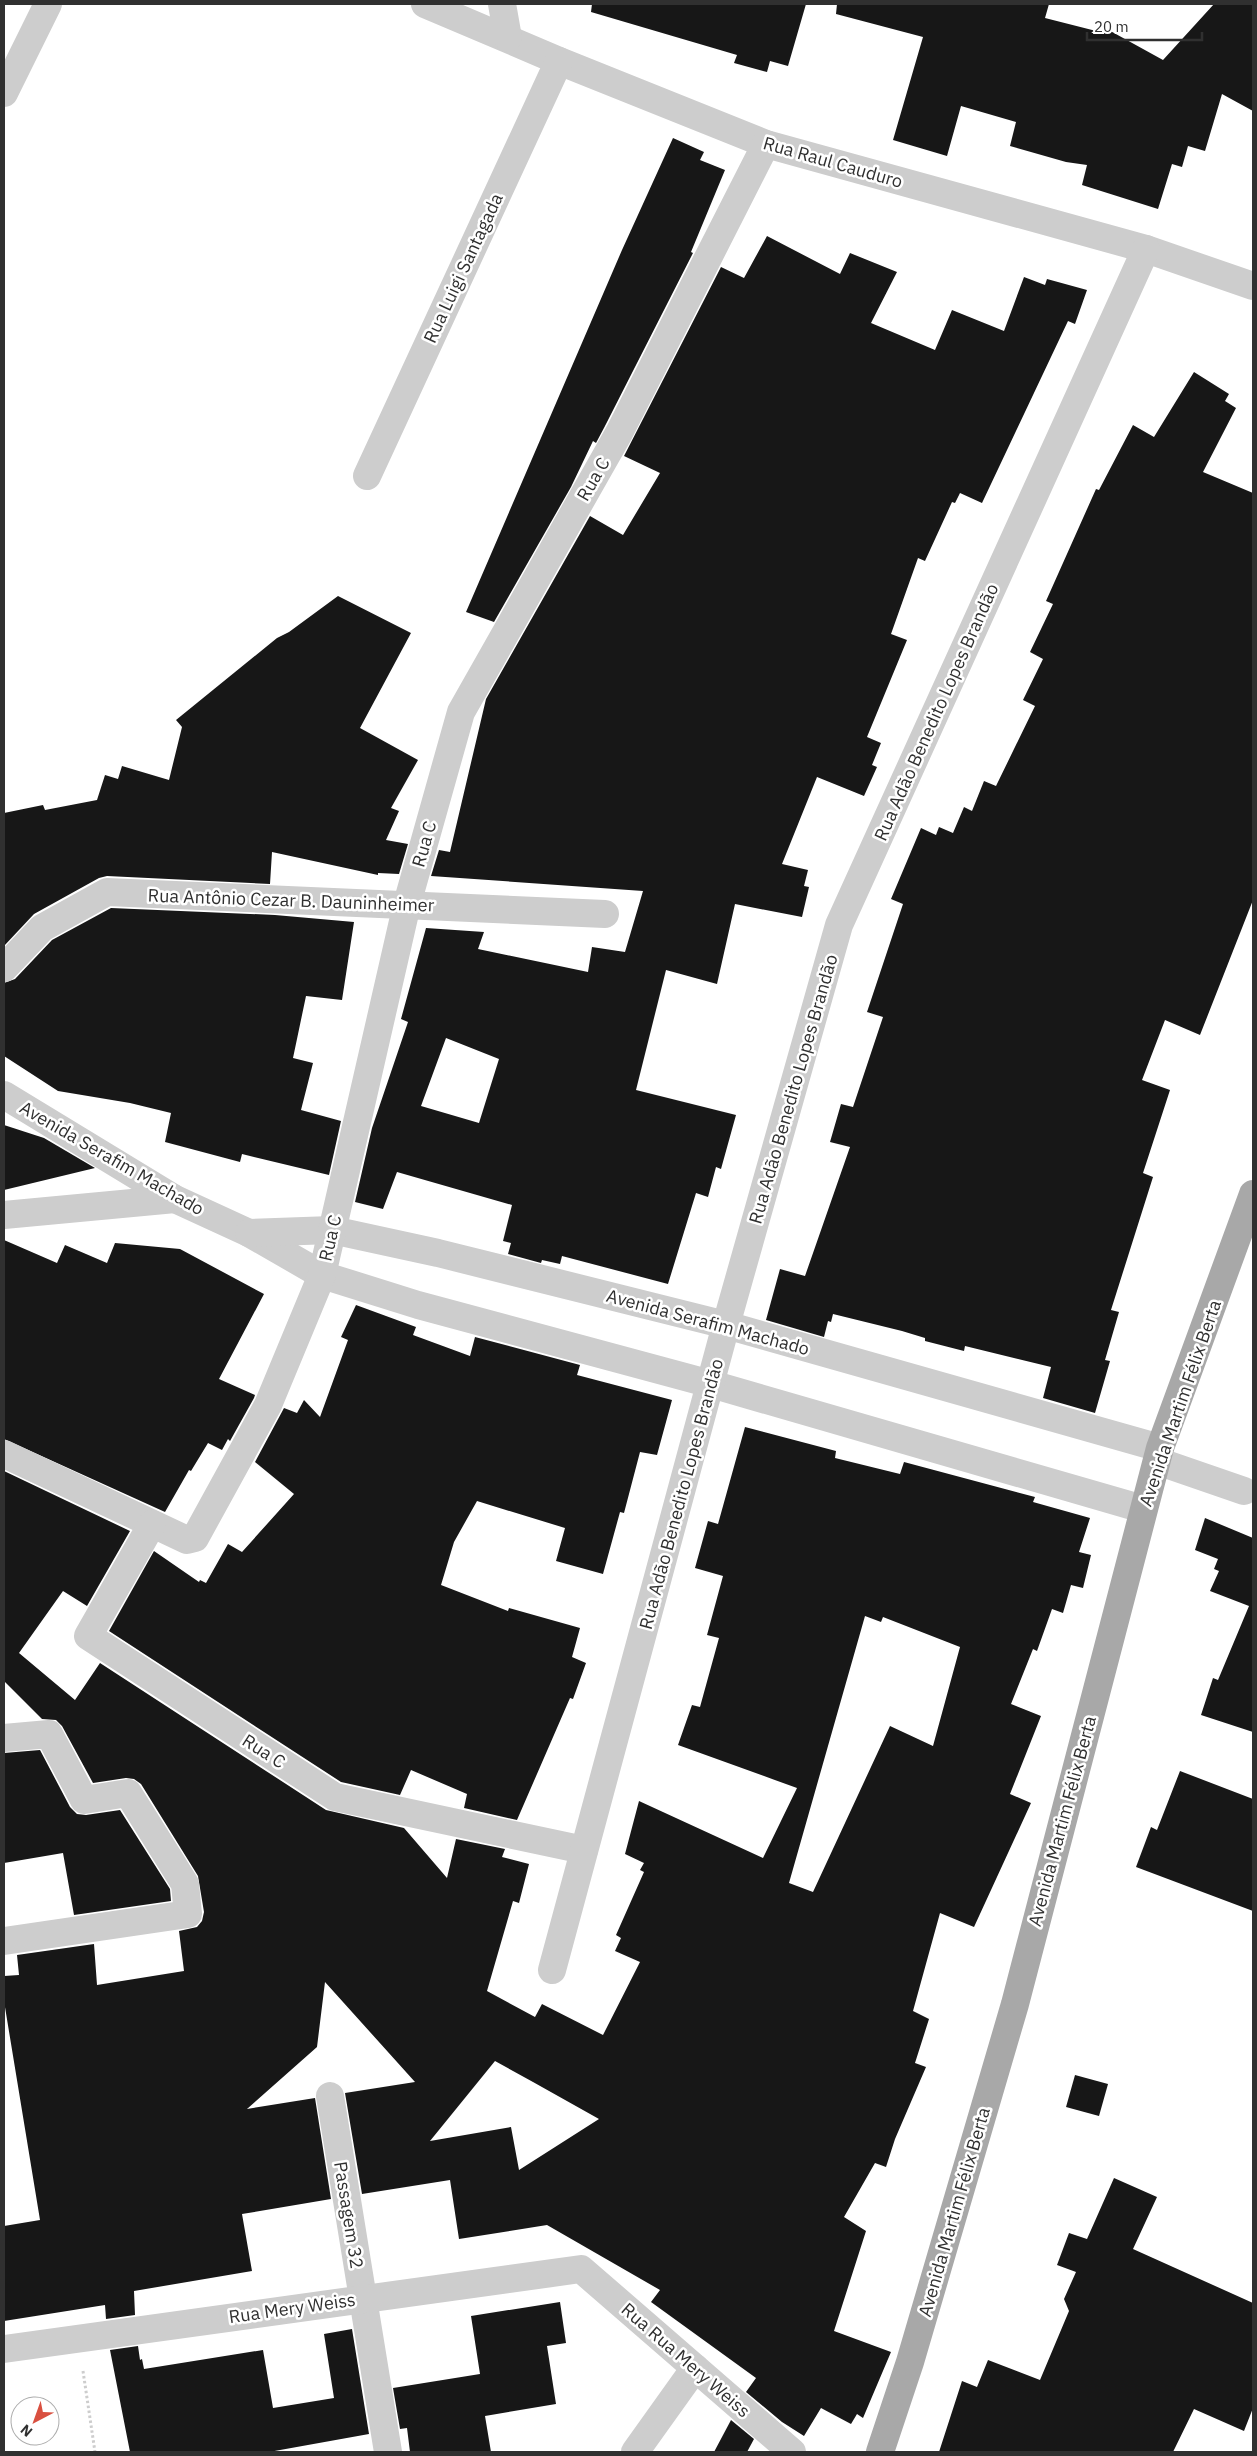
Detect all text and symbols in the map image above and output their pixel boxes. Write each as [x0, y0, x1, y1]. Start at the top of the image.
scale bar [1087, 10, 1202, 42]
text: 20 m [1094, 17, 1129, 36]
street label: Rua Raul Cauduro [761, 131, 905, 193]
street label: Rua Luigi Santagada [418, 189, 508, 347]
street label: Rua C [571, 453, 615, 505]
street label: Rua Adão Benedito Lopes Brandão [869, 580, 1003, 844]
street label: Rua C [406, 818, 442, 870]
street label: Rua Antônio Cezar B. Dauninheimer [147, 884, 435, 917]
street label: Rua Adão Benedito Lopes Brandão [743, 952, 843, 1226]
street label: Avenida Serafim Machado [16, 1096, 208, 1220]
street label: Rua C [314, 1213, 346, 1263]
street label: Avenida Serafim Machado [604, 1284, 812, 1360]
street label: Avenida Martim Félix Berta [1134, 1296, 1226, 1509]
street label: Rua Adão Benedito Lopes Brandão [634, 1356, 728, 1632]
street label: Avenida Martim Félix Berta [1023, 1713, 1101, 1929]
street label: Rua C [238, 1729, 290, 1773]
street label: Avenida Martim Félix Berta [913, 2104, 995, 2319]
street label: Passagem 32 [329, 2160, 369, 2270]
street label: Rua Mery Weiss [227, 2288, 357, 2328]
street label: Rua Rua Mery Weiss [617, 2298, 755, 2422]
north arrow [10, 2396, 60, 2446]
text: N [17, 2421, 36, 2441]

